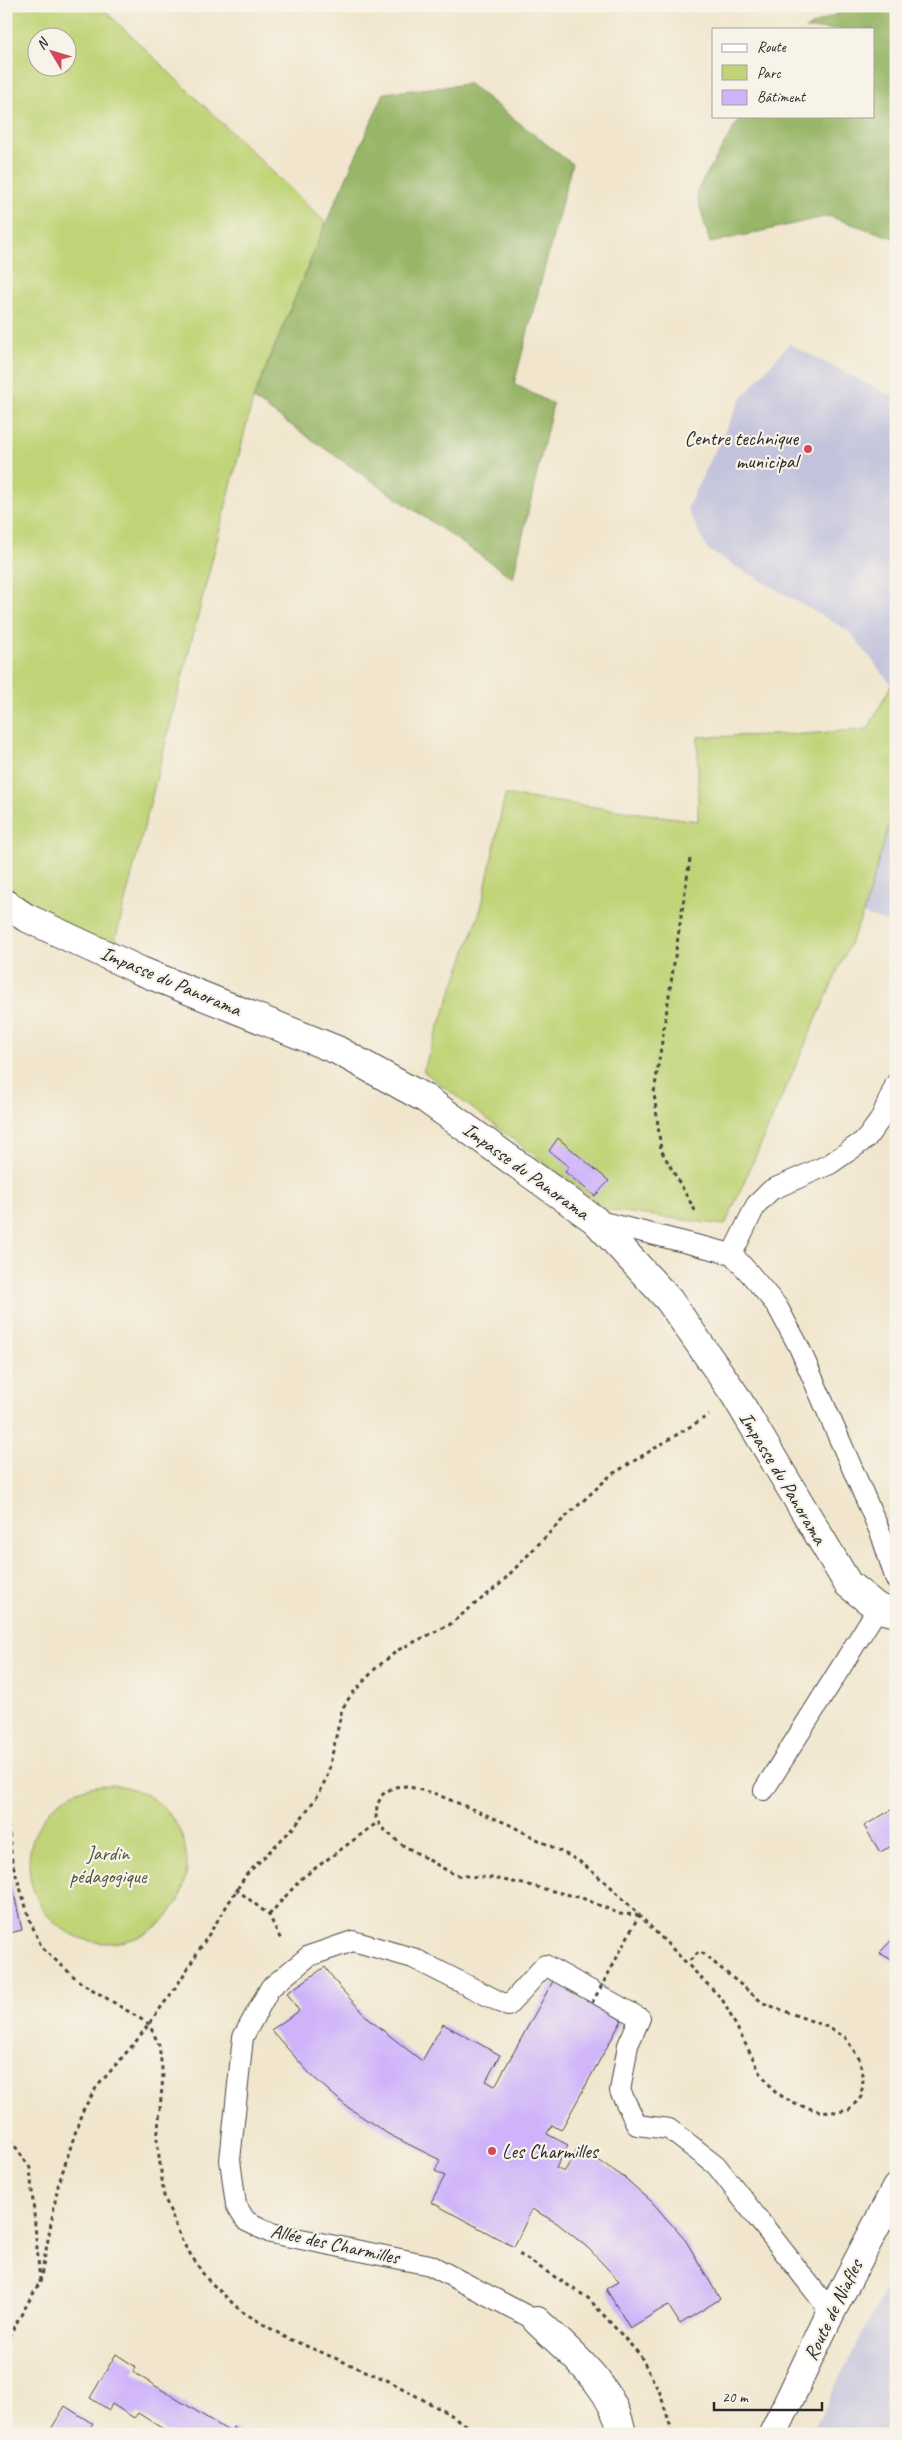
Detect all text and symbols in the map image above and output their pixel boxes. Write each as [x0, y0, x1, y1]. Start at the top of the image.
north arrow [28, 28, 78, 78]
legend [712, 28, 874, 118]
text: N [33, 34, 53, 53]
text: Route [757, 38, 787, 57]
text: Parc [757, 64, 781, 83]
text: Bâtiment [757, 88, 807, 107]
place label: Centre technique municipal [685, 426, 802, 474]
marker: Centre technique municipal [802, 443, 814, 455]
street label: Impasse du Panorama [97, 940, 246, 1022]
street label: Impasse du Panorama [458, 1117, 595, 1226]
street label: Impasse du Panorama [734, 1407, 833, 1550]
park label: Jardin pédagogique [70, 1841, 148, 1889]
place label: Les Charmilles [502, 2139, 600, 2164]
marker: Les Charmilles [486, 2145, 498, 2157]
street label: Allée des Charmilles [269, 2218, 404, 2270]
street label: Route de Niafles [798, 2254, 869, 2364]
scale bar [714, 2380, 822, 2412]
text: 20 m [722, 2388, 749, 2407]

